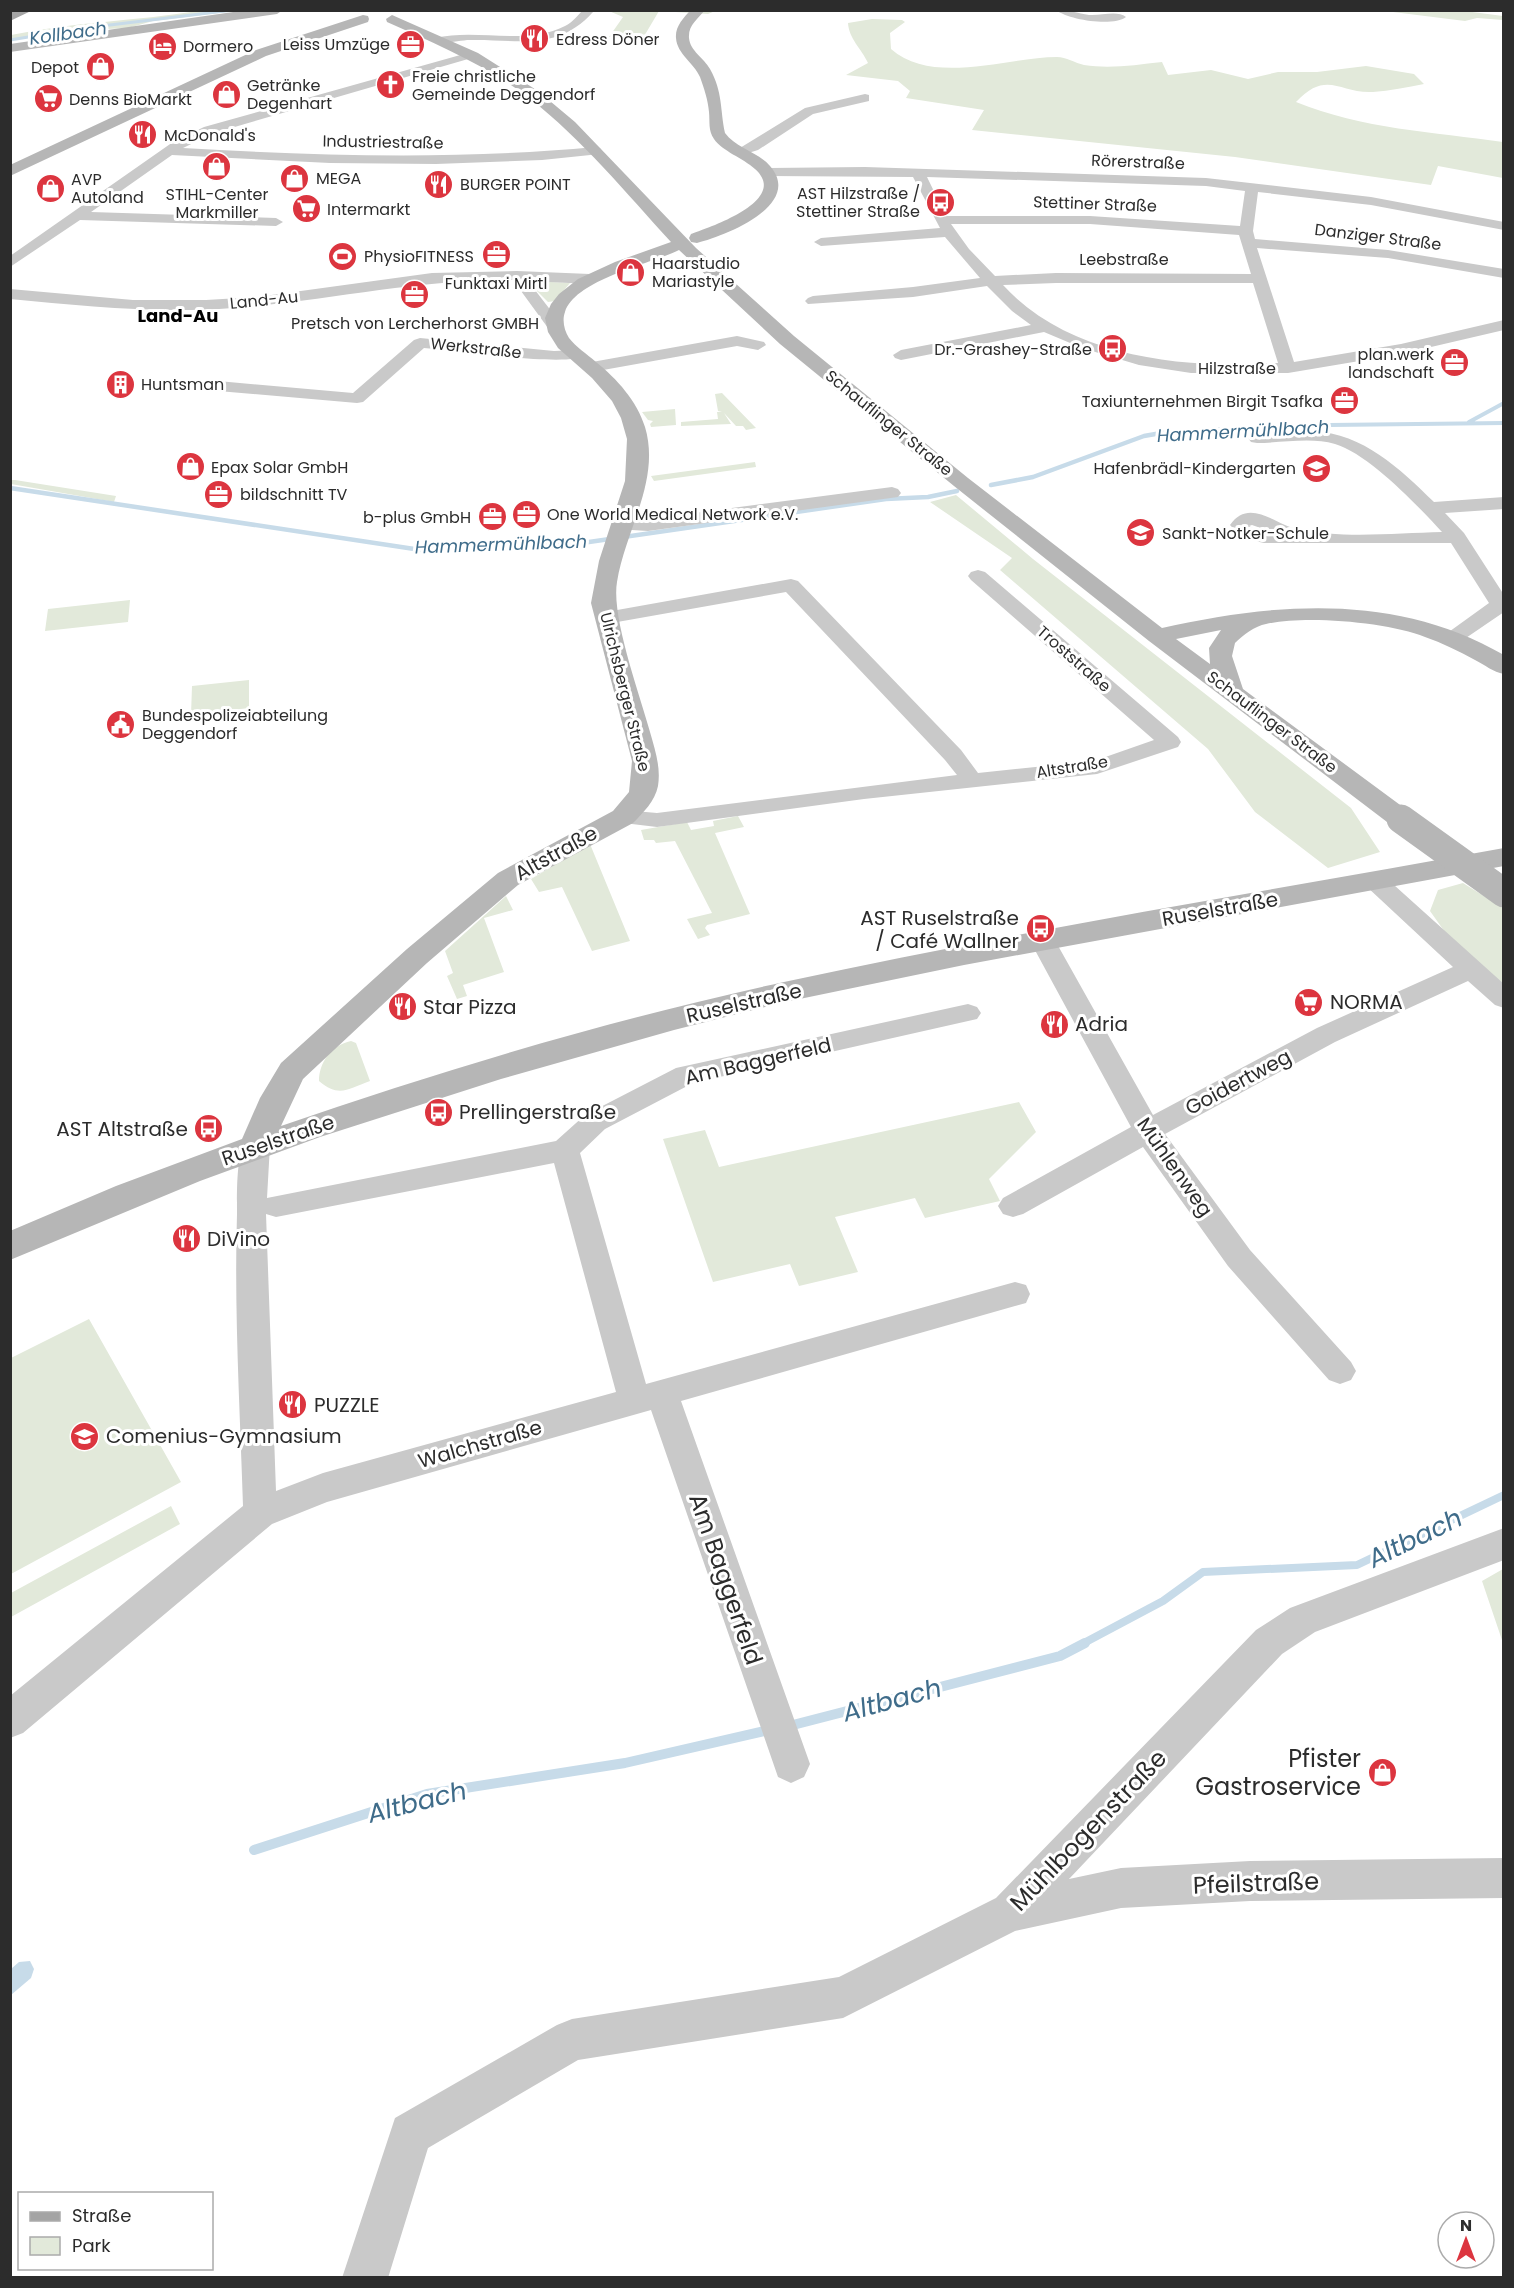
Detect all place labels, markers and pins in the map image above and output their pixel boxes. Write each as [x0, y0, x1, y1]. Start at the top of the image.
restaurant icon: Edress Döner [519, 23, 551, 55]
office icon: Leiss Umzüge [395, 28, 427, 60]
place label: Edress Döner [556, 28, 660, 51]
hotel icon: Dormero [146, 30, 178, 62]
place label: Leiss Umzüge [283, 33, 390, 56]
place label: Dormero [183, 35, 253, 58]
shop icon: Depot [84, 51, 116, 83]
place label: Depot [31, 56, 79, 79]
place label: Freie christliche Gemeinde Deggendorf [412, 65, 595, 106]
church icon: Freie christliche Gemeinde Deggendorf [375, 69, 407, 101]
place label: Getränke Degenhart [247, 74, 332, 115]
shop icon: Getränke Degenhart [210, 78, 242, 110]
supermarket icon: Denns BioMarkt [32, 83, 64, 115]
place label: Denns BioMarkt [69, 88, 192, 111]
restaurant icon: McDonald's [127, 119, 159, 151]
place label: McDonald's [164, 124, 256, 147]
shop icon: STIHL-Center Markmiller [201, 150, 233, 182]
shop icon: MEGA [279, 162, 311, 194]
place label: MEGA [316, 167, 361, 190]
place label: AVP Autoland [71, 168, 144, 209]
restaurant icon: BURGER POINT [423, 168, 455, 200]
shop icon: AVP Autoland [34, 172, 66, 204]
place label: BURGER POINT [460, 173, 571, 196]
place label: AST Hilzstraße / Stettiner Straße [796, 182, 920, 223]
place label: STIHL-Center Markmiller [165, 183, 269, 224]
bus stop icon: AST Hilzstraße / Stettiner Straße [925, 186, 957, 218]
supermarket icon: Intermarkt [290, 193, 322, 225]
place label: Intermarkt [327, 198, 410, 221]
office icon: Funktaxi Mirtl [480, 239, 512, 271]
sports icon: PhysioFITNESS [327, 240, 359, 272]
place label: PhysioFITNESS [364, 245, 474, 268]
place label: Haarstudio Mariastyle [652, 252, 740, 293]
shop icon: Haarstudio Mariastyle [615, 256, 647, 288]
place label: Funktaxi Mirtl [445, 272, 547, 295]
office icon: Pretsch von Lercherhorst GMBH [399, 279, 431, 311]
place label: Pretsch von Lercherhorst GMBH [291, 312, 539, 335]
bus stop icon: Dr.-Grashey-Straße [1097, 333, 1129, 365]
place label: Dr.-Grashey-Straße [934, 338, 1092, 361]
place label: plan.werk landschaft [1348, 343, 1435, 384]
office icon: plan.werk landschaft [1439, 347, 1471, 379]
building icon: Huntsman [104, 368, 136, 400]
place label: Huntsman [141, 373, 224, 396]
office icon: Taxiunternehmen Birgit Tsafka [1328, 385, 1360, 417]
place label: Taxiunternehmen Birgit Tsafka [1082, 390, 1323, 413]
shop icon: Epax Solar GmbH [174, 451, 206, 483]
school or university icon: Hafenbrädl-Kindergarten [1301, 452, 1333, 484]
place label: Epax Solar GmbH [211, 456, 348, 479]
place label: Hafenbrädl-Kindergarten [1093, 457, 1296, 480]
office icon: bildschnitt TV [203, 478, 235, 510]
place label: bildschnitt TV [240, 483, 348, 506]
office icon: One World Medical Network e.V. [510, 498, 542, 530]
office icon: b-plus GmbH [476, 501, 508, 533]
place label: One World Medical Network e.V. [547, 503, 798, 526]
place label: b-plus GmbH [363, 506, 471, 529]
school or university icon: Sankt-Notker-Schule [1125, 517, 1157, 549]
place label: Sankt-Notker-Schule [1162, 522, 1329, 545]
place label: Bundespolizeiabteilung Deggendorf [142, 704, 328, 745]
public building icon: Bundespolizeiabteilung Deggendorf [105, 708, 137, 740]
place label: AST Ruselstraße / Café Wallner [860, 904, 1019, 955]
bus stop icon: AST Ruselstraße / Café Wallner [1024, 913, 1056, 945]
supermarket icon: NORMA [1293, 986, 1325, 1018]
place label: NORMA [1330, 988, 1403, 1016]
restaurant icon: Star Pizza [386, 991, 418, 1023]
place label: Star Pizza [423, 993, 517, 1021]
restaurant icon: Adria [1038, 1008, 1070, 1040]
place label: Adria [1075, 1010, 1128, 1038]
bus stop icon: Prellingerstraße [422, 1096, 454, 1128]
place label: Prellingerstraße [459, 1098, 616, 1126]
bus stop icon: AST Altstraße [193, 1113, 225, 1145]
place label: AST Altstraße [56, 1115, 188, 1143]
restaurant icon: DiVino [170, 1223, 202, 1255]
place label: DiVino [207, 1225, 270, 1253]
restaurant icon: PUZZLE [277, 1389, 309, 1421]
place label: PUZZLE [314, 1391, 380, 1419]
school or university icon: Comenius-Gymnasium [69, 1420, 101, 1452]
place label: Comenius-Gymnasium [106, 1422, 342, 1450]
place label: Pfister Gastroservice [1195, 1742, 1361, 1803]
shop icon: Pfister Gastroservice [1366, 1756, 1398, 1788]

